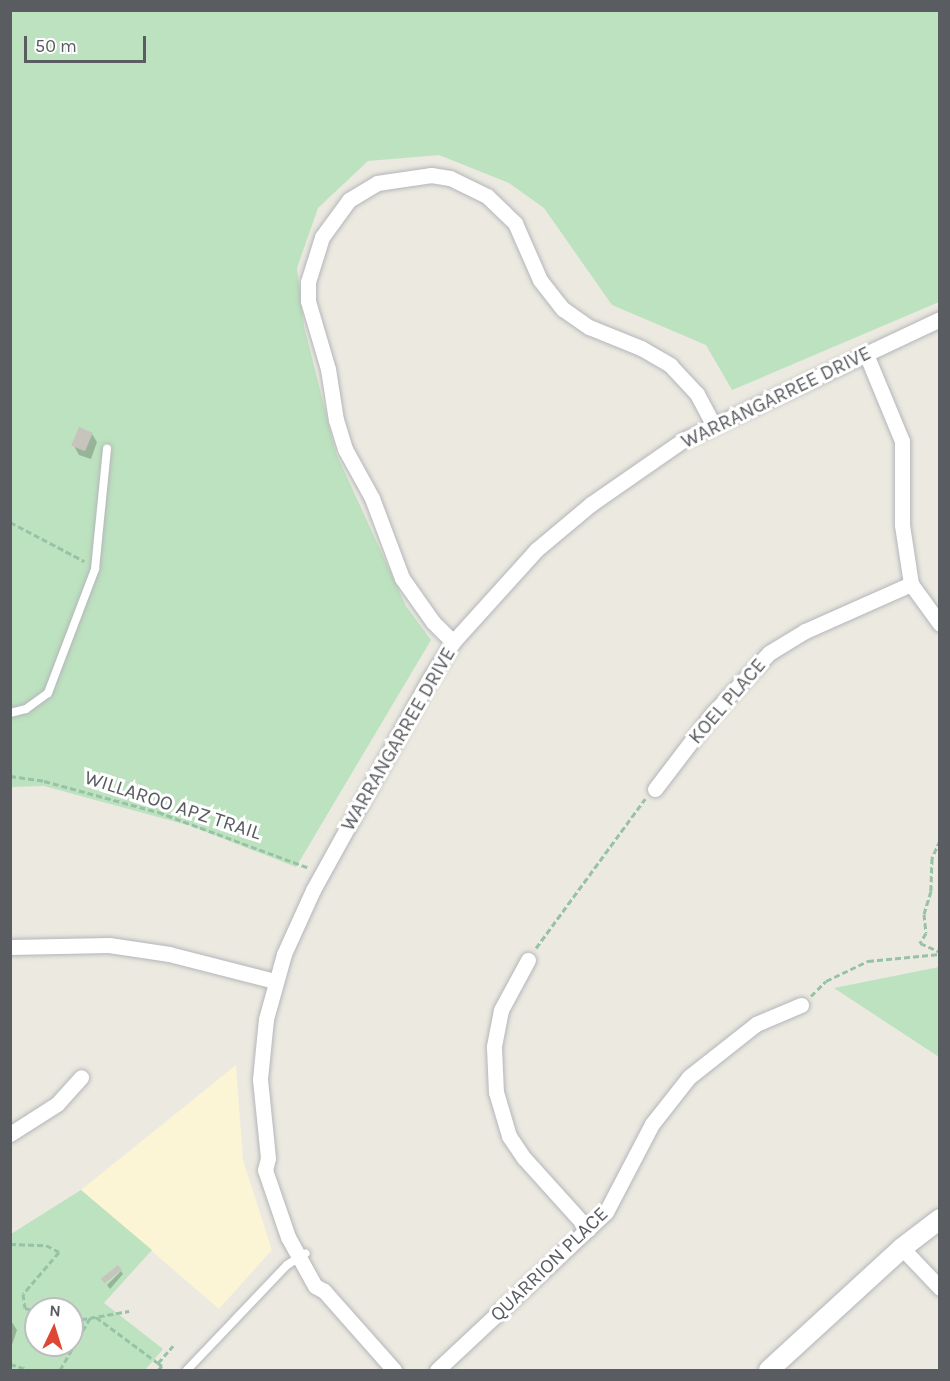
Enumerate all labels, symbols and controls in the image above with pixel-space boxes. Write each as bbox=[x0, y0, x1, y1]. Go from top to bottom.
scale bar bbox=[27, 24, 148, 62]
text: 50 m bbox=[35, 35, 77, 57]
street label: WARRANGARREE DRIVE bbox=[677, 341, 875, 453]
street label: WARRANGARREE DRIVE bbox=[336, 643, 460, 835]
street label: KOEL PLACE bbox=[683, 653, 771, 749]
street label: WILLAROO APZ TRAIL bbox=[82, 765, 264, 845]
street label: QUARRION PLACE bbox=[485, 1202, 613, 1326]
north arrow bbox=[24, 1297, 84, 1357]
text: N bbox=[49, 1301, 62, 1320]

